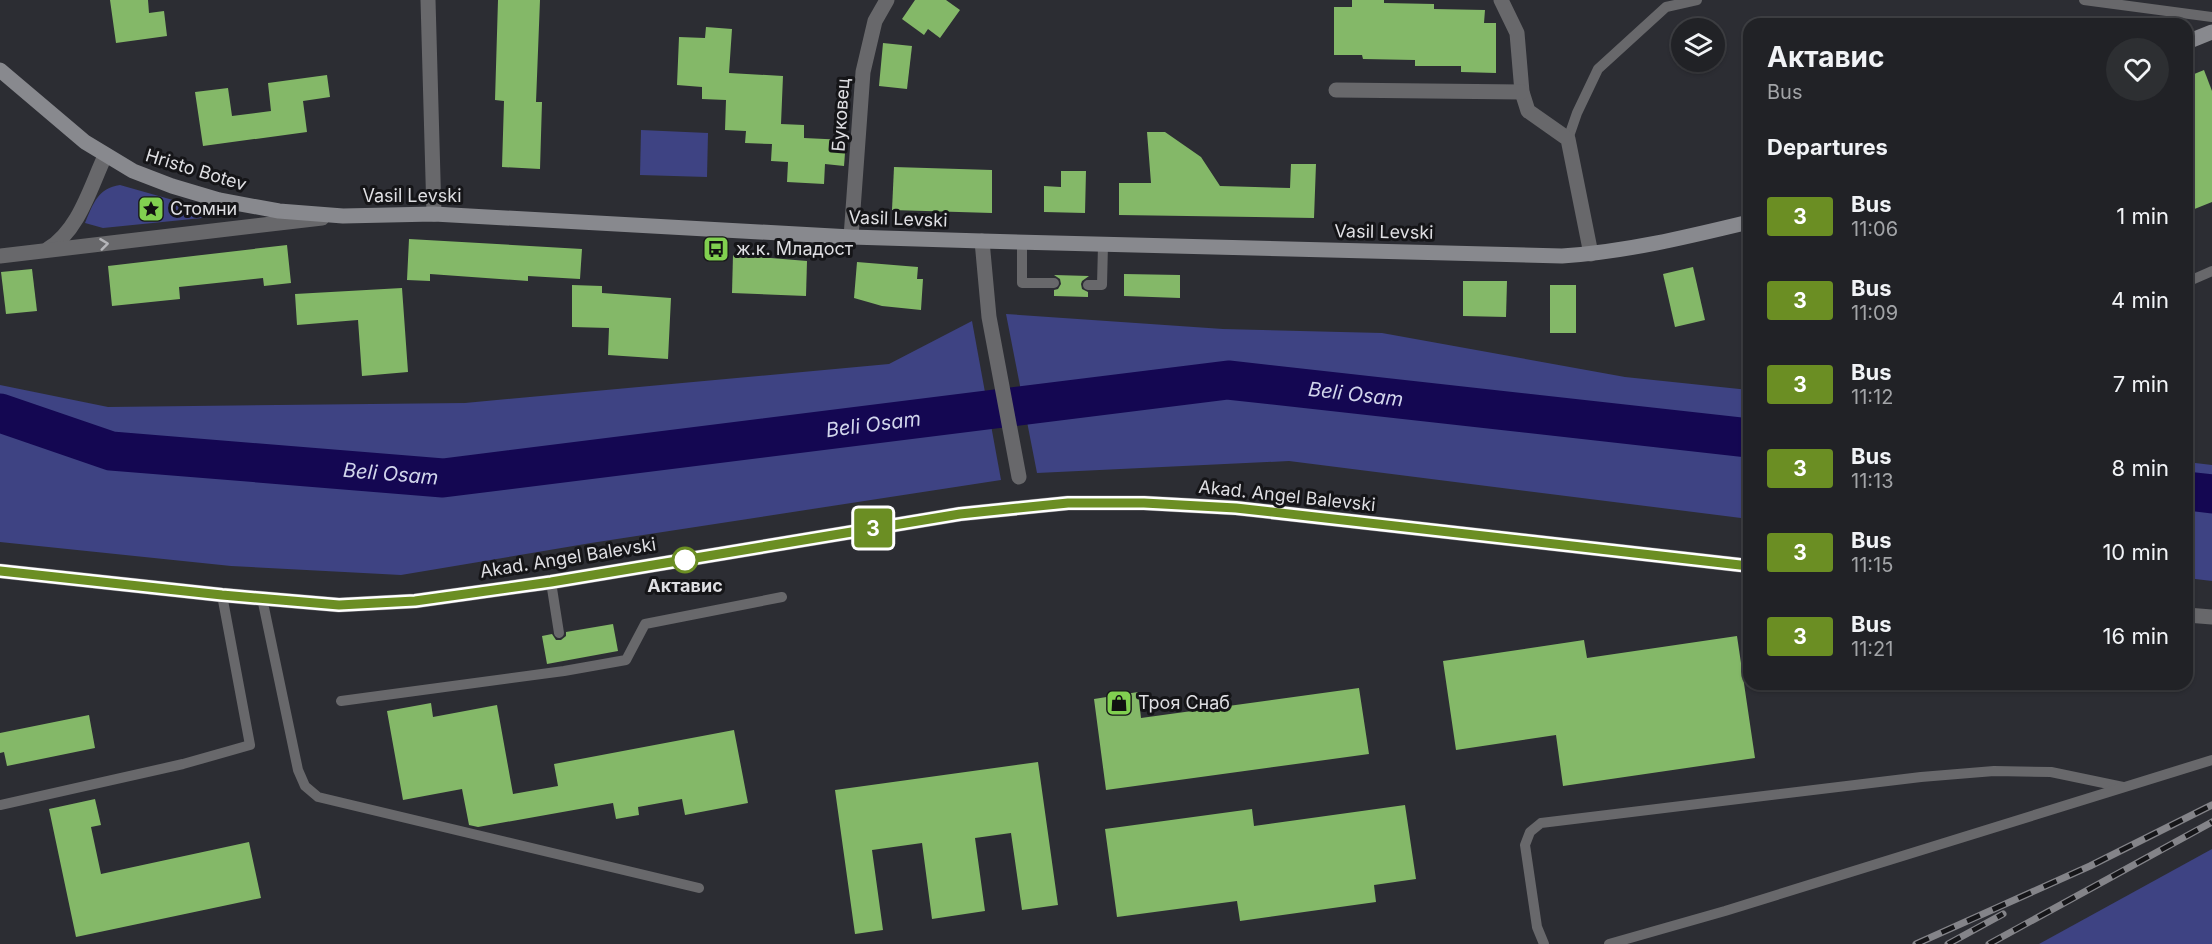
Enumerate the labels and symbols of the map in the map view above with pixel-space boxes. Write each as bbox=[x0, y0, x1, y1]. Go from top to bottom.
street label: Буковец bbox=[827, 77, 854, 152]
street label: Hristo Botev bbox=[143, 144, 249, 195]
street label: Vasil Levski bbox=[362, 185, 462, 206]
place icon: Стомни bbox=[136, 194, 166, 224]
place label: Стомни bbox=[170, 198, 237, 219]
street label: Vasil Levski bbox=[848, 206, 948, 231]
street label: Vasil Levski bbox=[1334, 220, 1434, 243]
bus stop icon: ж.к. Младост bbox=[701, 234, 731, 264]
one-way arrow bbox=[99, 238, 108, 250]
place label: ж.к. Младост bbox=[736, 238, 854, 259]
water label: Beli Osam bbox=[1307, 377, 1405, 411]
water label: Beli Osam bbox=[824, 406, 922, 442]
water label: Beli Osam bbox=[342, 458, 439, 490]
street label: Akad. Angel Balevski bbox=[1197, 476, 1377, 515]
line badge: 3 bbox=[854, 508, 892, 548]
street label: Akad. Angel Balevski bbox=[478, 533, 657, 582]
marker: Актавис bbox=[672, 547, 698, 573]
place label: Актавис bbox=[647, 575, 723, 596]
shop icon: Троя Снаб bbox=[1104, 688, 1134, 718]
place label: Троя Снаб bbox=[1138, 692, 1230, 713]

